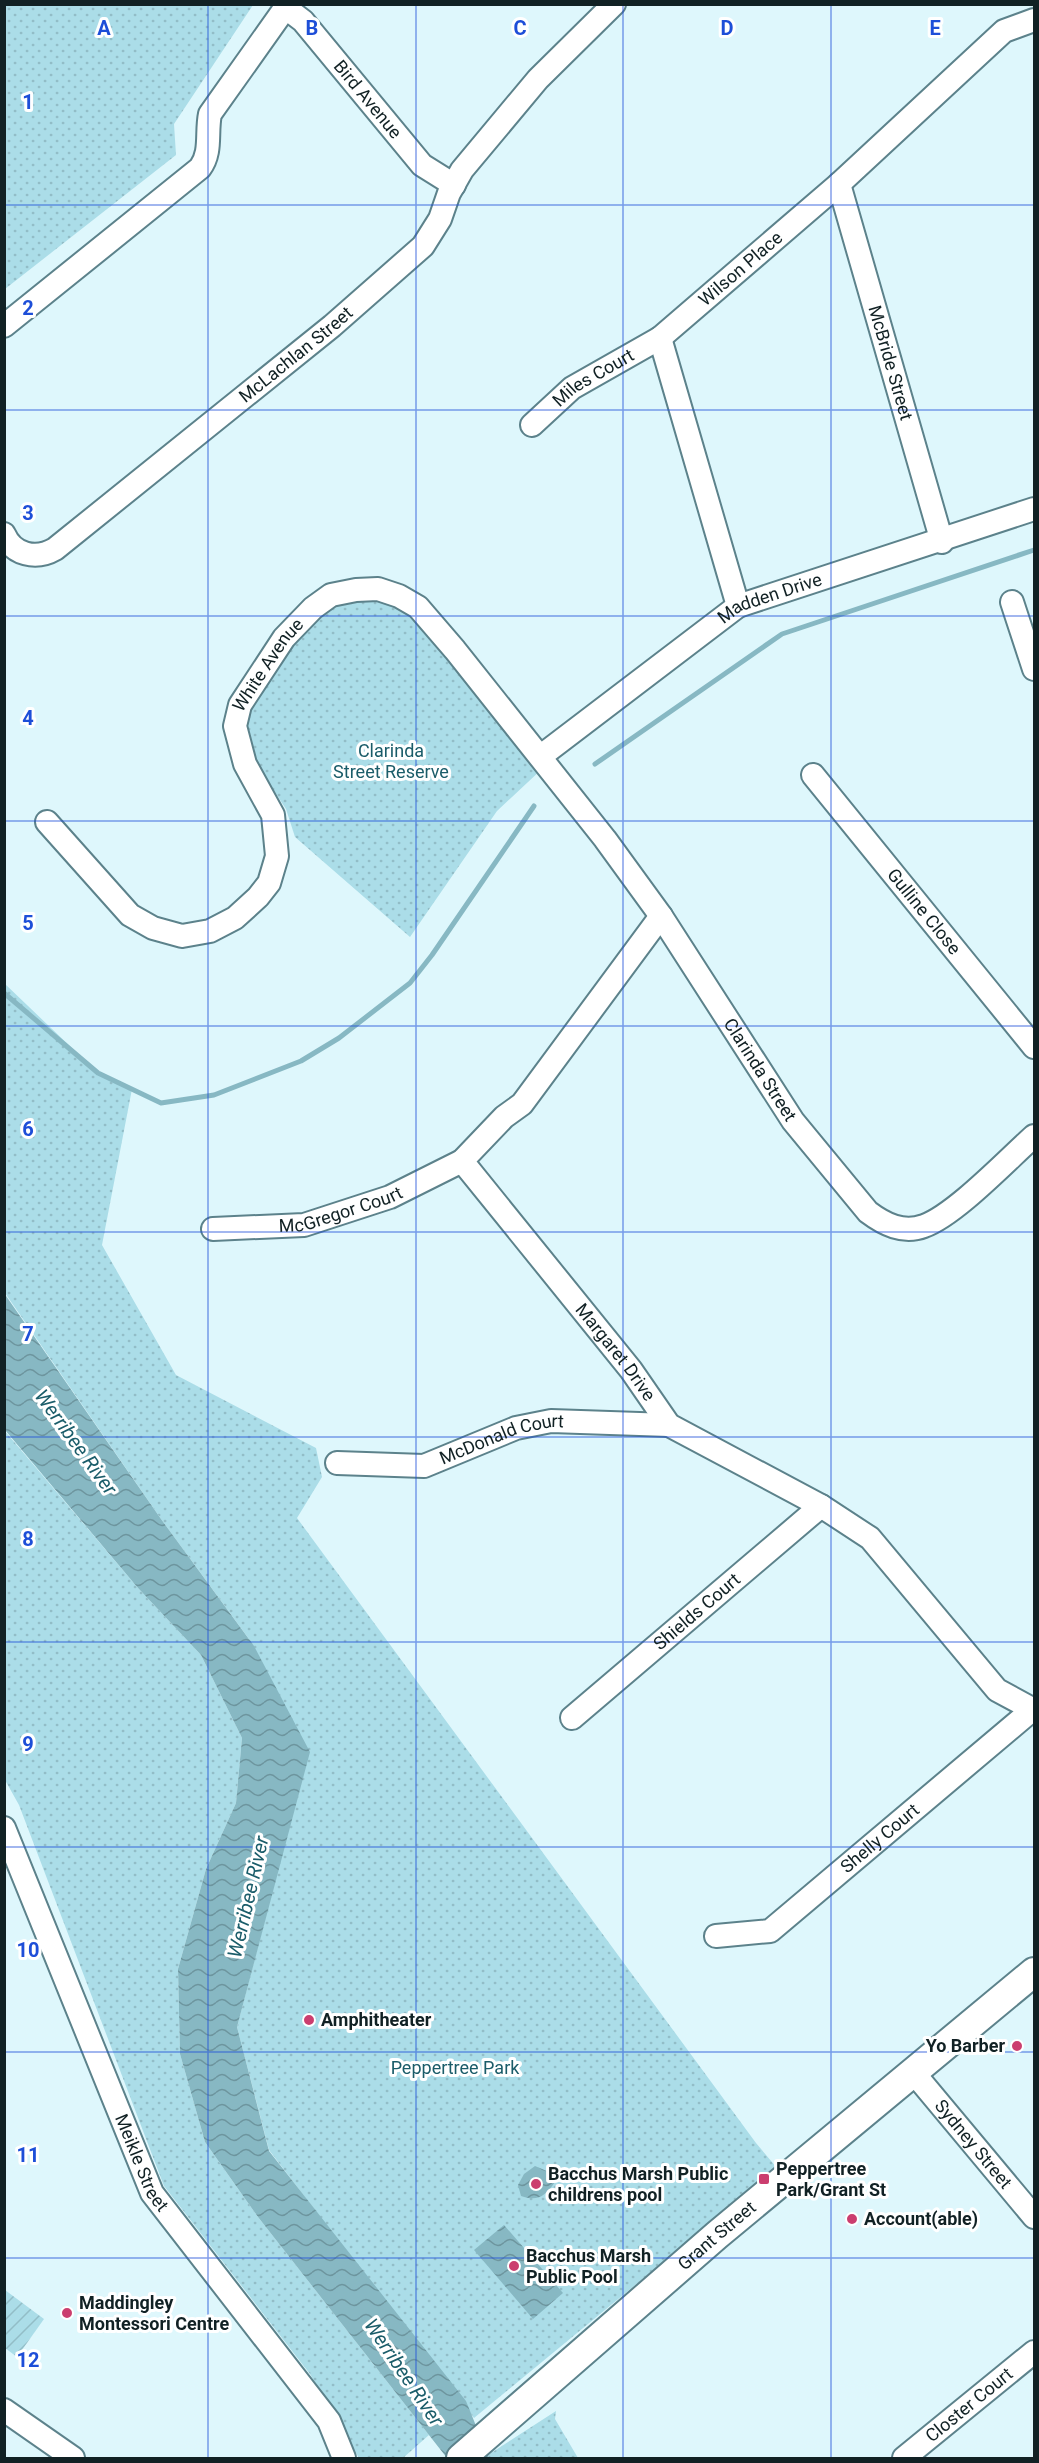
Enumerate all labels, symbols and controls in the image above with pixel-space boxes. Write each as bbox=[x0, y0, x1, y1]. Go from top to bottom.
text: A bbox=[97, 16, 111, 40]
text: B bbox=[306, 16, 318, 40]
text: C bbox=[513, 16, 527, 40]
text: D bbox=[721, 16, 734, 40]
text: E bbox=[929, 16, 941, 40]
street label: Bird Avenue bbox=[330, 56, 406, 142]
text: 1 bbox=[22, 90, 34, 114]
street label: Wilson Place bbox=[694, 227, 786, 310]
text: 2 bbox=[22, 296, 34, 320]
street label: McLachlan Street bbox=[235, 302, 357, 407]
street label: McBride Street bbox=[864, 303, 917, 423]
street label: Miles Court bbox=[548, 344, 638, 411]
text: 3 bbox=[22, 501, 34, 525]
street label: Madden Drive bbox=[713, 568, 824, 628]
street label: White Avenue bbox=[228, 614, 307, 715]
text: 4 bbox=[22, 706, 34, 730]
park label: Clarinda Street Reserve bbox=[333, 740, 449, 782]
street label: Gulline Close bbox=[883, 864, 965, 958]
text: 5 bbox=[22, 911, 34, 935]
street label: Clarinda Street bbox=[720, 1014, 801, 1125]
text: 6 bbox=[22, 1117, 34, 1141]
street label: McGregor Court bbox=[278, 1181, 406, 1236]
street label: Margaret Drive bbox=[571, 1299, 660, 1405]
text: 7 bbox=[22, 1322, 34, 1346]
water label: Werribee River bbox=[30, 1385, 123, 1500]
street label: McDonald Court bbox=[436, 1410, 564, 1468]
text: 8 bbox=[22, 1527, 34, 1551]
street label: Shields Court bbox=[649, 1568, 744, 1654]
text: 9 bbox=[22, 1732, 34, 1756]
street label: Shelly Court bbox=[836, 1799, 923, 1877]
water label: Werribee River bbox=[222, 1832, 274, 1960]
text: 10 bbox=[17, 1938, 39, 1962]
place label: Amphitheater bbox=[321, 2009, 432, 2030]
marker: Amphitheater bbox=[302, 2013, 316, 2027]
place label: Yo Barber bbox=[926, 2035, 1005, 2056]
marker: Yo Barber bbox=[1010, 2039, 1024, 2053]
park label: Peppertree Park bbox=[391, 2057, 520, 2078]
street label: Sydney Street bbox=[931, 2095, 1017, 2193]
street label: Meikle Street bbox=[111, 2111, 173, 2215]
text: 11 bbox=[17, 2143, 39, 2167]
place label: Peppertree Park/Grant St bbox=[776, 2158, 886, 2200]
place label: Bacchus Marsh Public childrens pool bbox=[548, 2163, 728, 2205]
marker: Peppertree Park/Grant St bbox=[757, 2172, 771, 2186]
marker: Bacchus Marsh Public childrens pool bbox=[529, 2177, 543, 2191]
street label: Grant Street bbox=[673, 2196, 760, 2274]
place label: Account(able) bbox=[864, 2208, 978, 2230]
marker: Account(able) bbox=[845, 2212, 859, 2226]
place label: Bacchus Marsh Public Pool bbox=[526, 2245, 651, 2287]
marker: Bacchus Marsh Public Pool bbox=[507, 2259, 521, 2273]
place label: Maddingley Montessori Centre bbox=[79, 2292, 229, 2334]
marker: Maddingley Montessori Centre bbox=[60, 2306, 74, 2320]
water label: Werribee River bbox=[359, 2314, 449, 2431]
text: 12 bbox=[17, 2348, 39, 2372]
street label: Closter Court bbox=[921, 2363, 1017, 2446]

